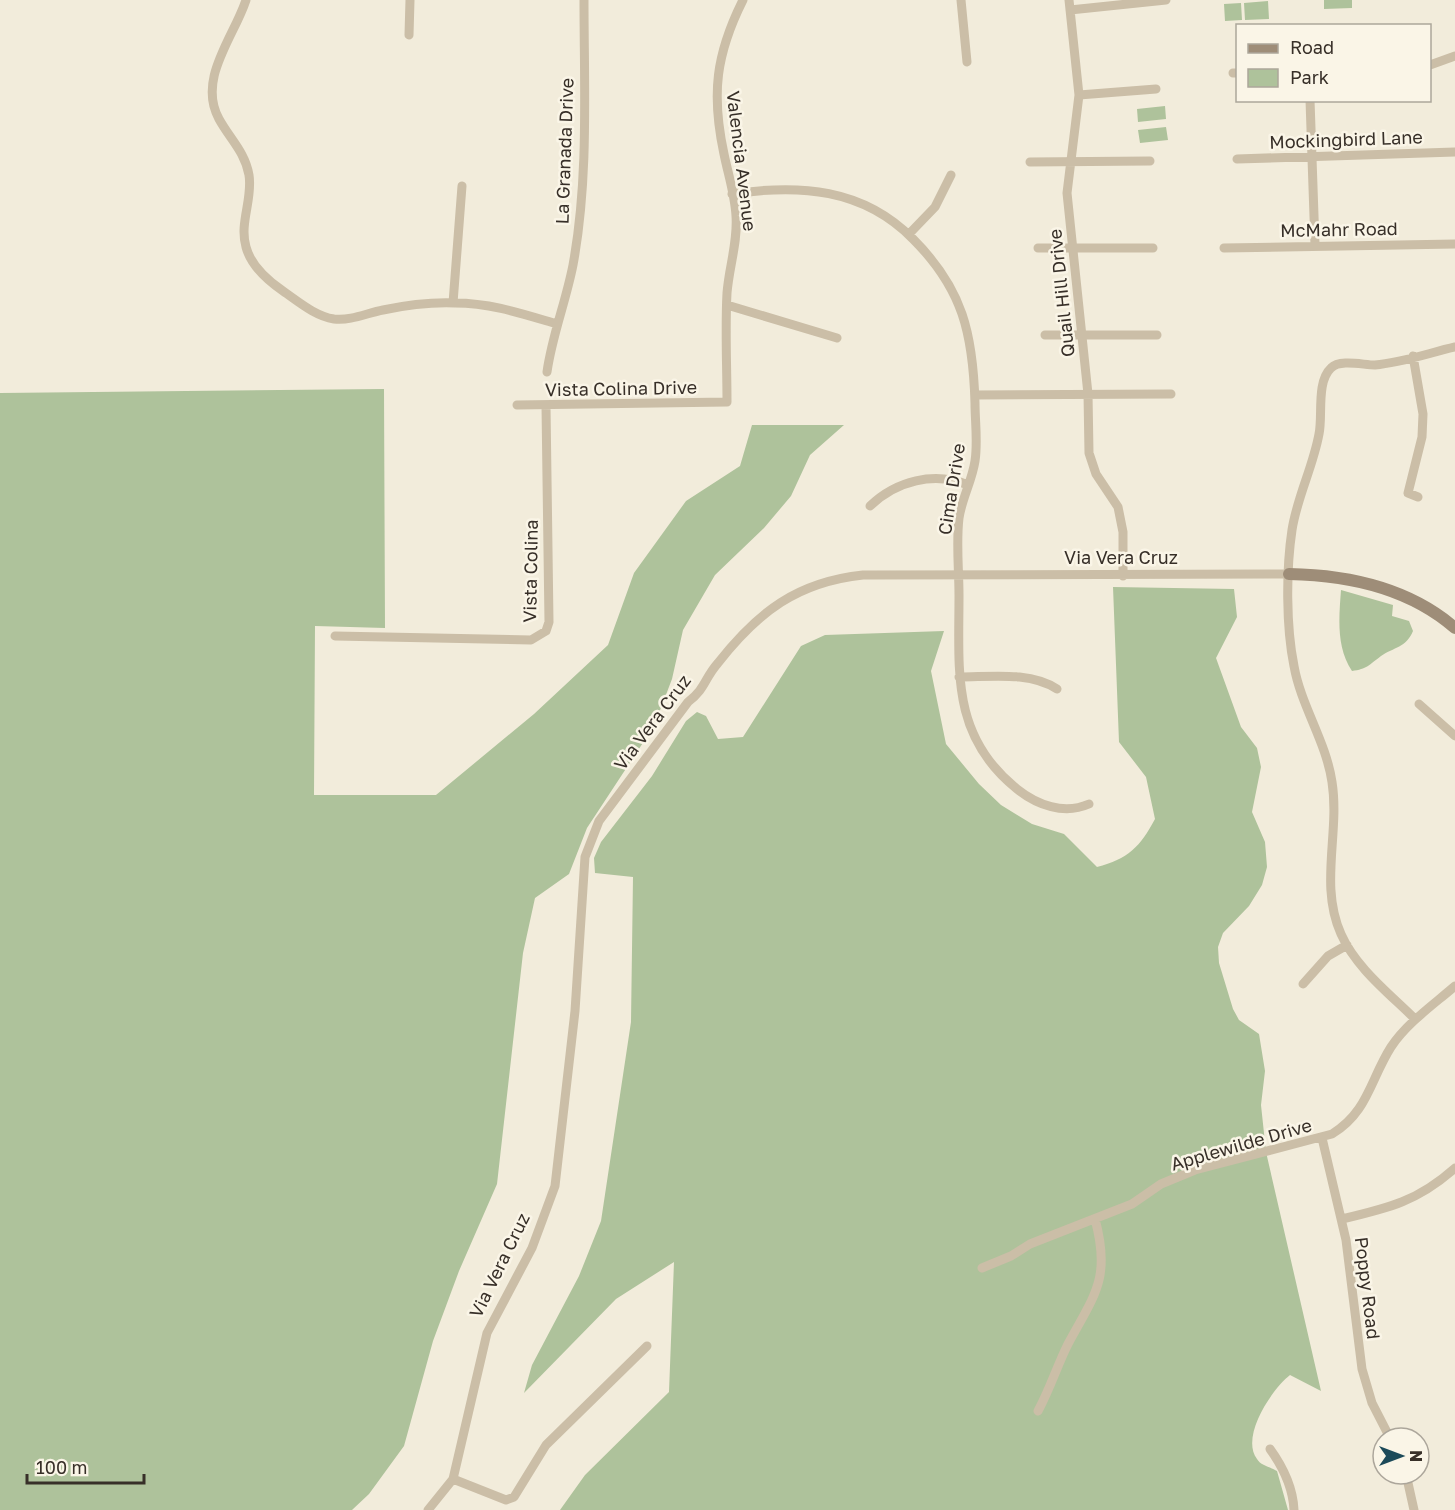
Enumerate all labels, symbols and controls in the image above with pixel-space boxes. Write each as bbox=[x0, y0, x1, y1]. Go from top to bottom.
legend bbox=[1236, 24, 1431, 102]
text: Road bbox=[1290, 36, 1334, 58]
text: Park bbox=[1290, 66, 1329, 88]
street label: La Granada Drive bbox=[550, 77, 578, 225]
street label: Valencia Avenue bbox=[722, 90, 762, 232]
street label: Mockingbird Lane bbox=[1269, 125, 1423, 153]
street label: McMahr Road bbox=[1280, 217, 1398, 241]
street label: Quail Hill Drive bbox=[1043, 228, 1079, 358]
street label: Vista Colina Drive bbox=[545, 376, 697, 400]
street label: Cima Drive bbox=[933, 442, 969, 536]
street label: Vista Colina bbox=[518, 519, 542, 623]
street label: Via Vera Cruz bbox=[1064, 546, 1178, 568]
street label: Via Vera Cruz bbox=[609, 670, 695, 774]
street label: Applewilde Drive bbox=[1168, 1113, 1314, 1175]
street label: Via Vera Cruz bbox=[464, 1209, 534, 1321]
street label: Poppy Road bbox=[1351, 1236, 1385, 1340]
north arrow bbox=[1371, 1426, 1431, 1486]
scale bar bbox=[27, 1447, 144, 1485]
text: N bbox=[1406, 1450, 1426, 1462]
text: 100 m bbox=[36, 1456, 87, 1478]

